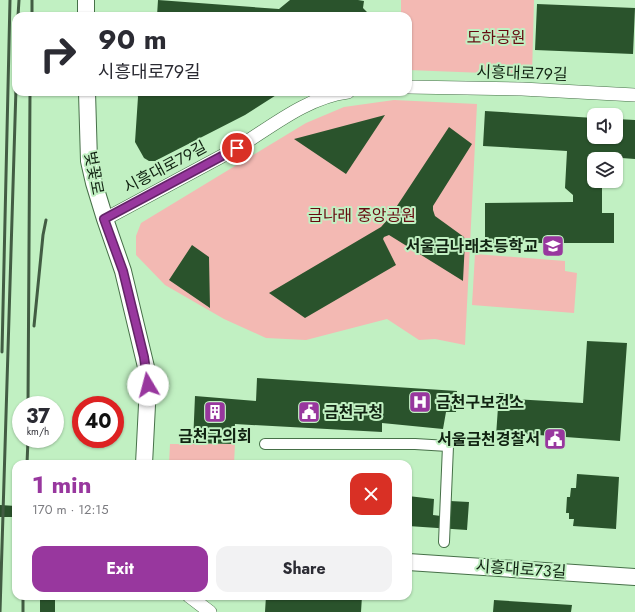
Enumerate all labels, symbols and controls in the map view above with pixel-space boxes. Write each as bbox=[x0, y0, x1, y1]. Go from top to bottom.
text: 90 m bbox=[98, 19, 167, 60]
park label: 도하공원 bbox=[467, 26, 525, 49]
icon: right bbox=[32, 28, 84, 80]
text: 시흥대로79길 bbox=[98, 59, 201, 85]
street label: 시흥대로79길 bbox=[476, 60, 568, 86]
map controls bbox=[587, 108, 623, 188]
button: sound bbox=[587, 108, 623, 144]
pin bbox=[220, 131, 254, 165]
street label: 시흥대로79길 bbox=[119, 135, 211, 199]
icon: arrive bbox=[226, 137, 248, 159]
street label: 벚꽃로 bbox=[78, 149, 110, 197]
button: layers bbox=[587, 152, 623, 188]
park label: 금나래 중앙공원 bbox=[308, 204, 416, 227]
school or university icon: 서울금나래초등학교 bbox=[540, 233, 566, 259]
place label: 서울금나래초등학교 bbox=[406, 235, 538, 258]
position arrow bbox=[127, 364, 169, 406]
hospital icon: 금천구보건소 bbox=[407, 389, 433, 415]
place label: 금천구보건소 bbox=[436, 391, 525, 414]
speed limit sign: 40 bbox=[72, 396, 124, 448]
building icon: 금천구의회 bbox=[202, 399, 228, 425]
public building icon: 금천구청 bbox=[296, 399, 322, 425]
place label: 금천구청 bbox=[324, 401, 383, 424]
text: 37 bbox=[26, 402, 50, 431]
text: km/h bbox=[27, 424, 49, 439]
place label: 금천구의회 bbox=[178, 425, 252, 448]
public building icon: 서울금천경찰서 bbox=[542, 426, 568, 452]
place label: 서울금천경찰서 bbox=[437, 428, 540, 451]
text: 1 min bbox=[32, 467, 92, 502]
button: close bbox=[350, 473, 392, 515]
text: 170 m · 12:15 bbox=[32, 500, 109, 519]
button: Exit bbox=[32, 546, 208, 592]
button: Share bbox=[216, 546, 392, 592]
street label: 시흥대로73길 bbox=[475, 554, 567, 584]

